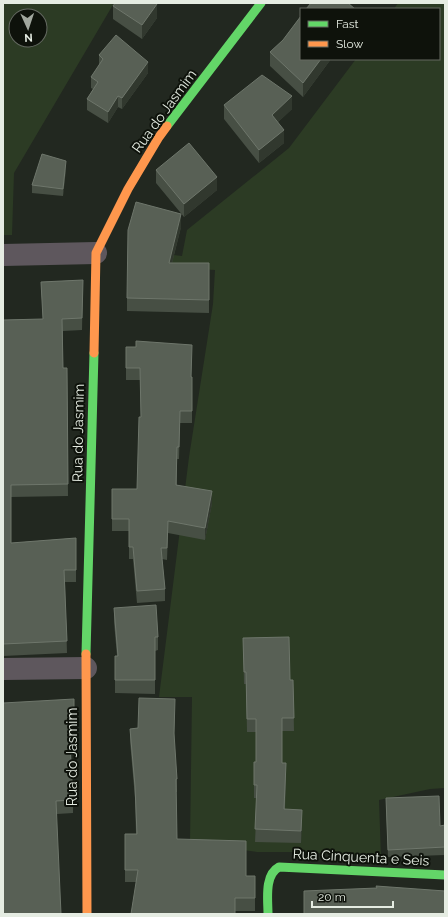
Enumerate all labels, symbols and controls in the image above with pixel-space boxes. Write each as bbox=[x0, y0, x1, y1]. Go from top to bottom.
north arrow bbox=[8, 8, 48, 48]
legend bbox=[300, 8, 440, 60]
text: Fast bbox=[336, 17, 359, 31]
text: N bbox=[24, 31, 33, 44]
text: Slow bbox=[336, 37, 363, 51]
street label: Rua do Jasmim bbox=[129, 66, 199, 156]
street label: Rua do Jasmim bbox=[69, 384, 87, 482]
street label: Rua do Jasmim bbox=[64, 708, 80, 806]
street label: Rua Cinquenta e Seis bbox=[292, 845, 430, 869]
scale bar bbox=[312, 883, 393, 909]
text: 20 m bbox=[318, 890, 346, 904]

